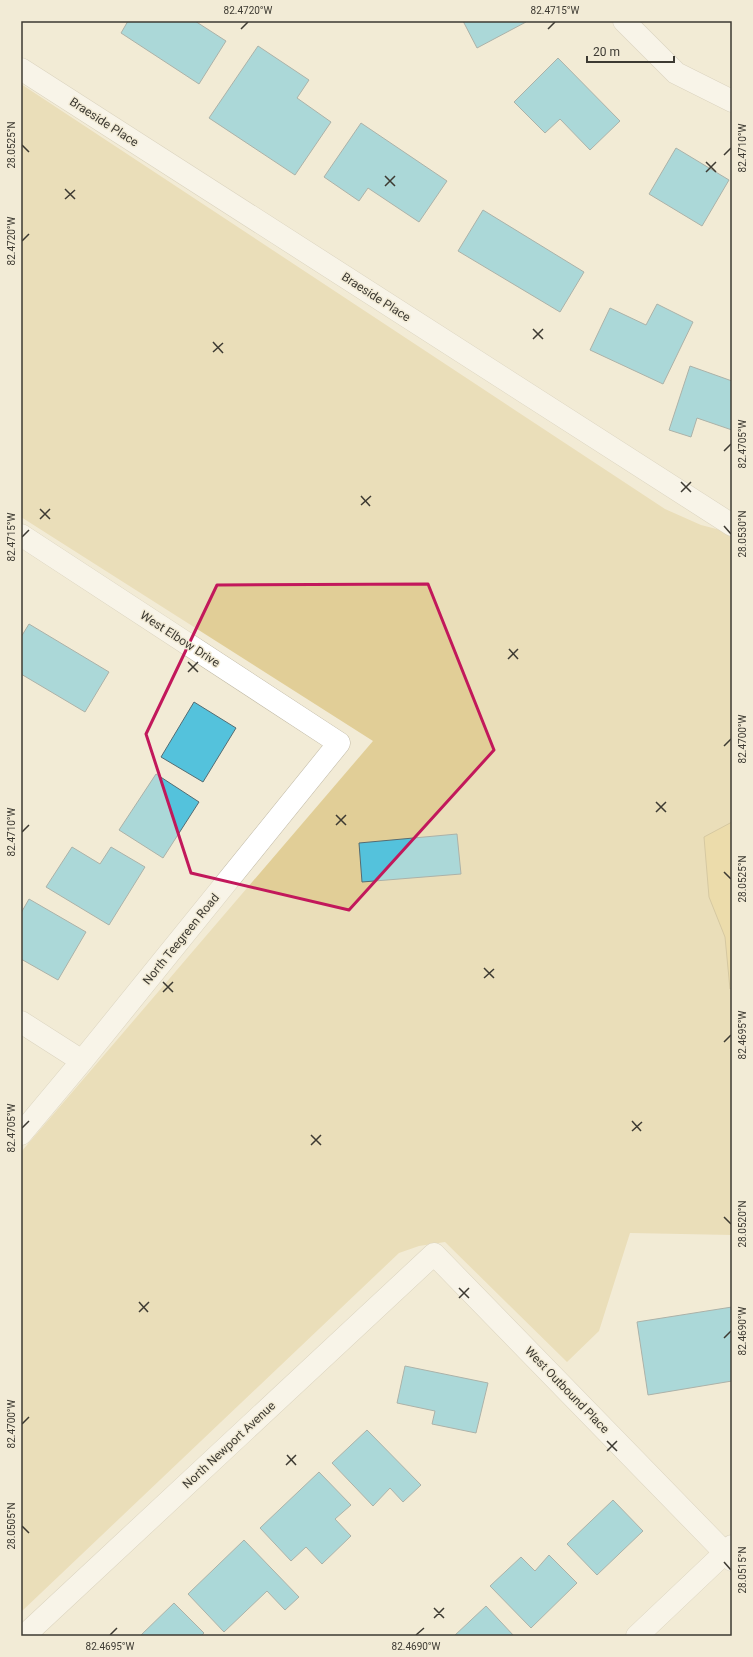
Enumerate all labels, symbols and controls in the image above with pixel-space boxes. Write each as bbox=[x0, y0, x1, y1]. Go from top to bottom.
text: 82.4720°W bbox=[224, 5, 273, 16]
text: 82.4715°W bbox=[531, 5, 580, 16]
scale bar bbox=[587, 38, 674, 64]
text: 20 m bbox=[593, 45, 620, 59]
street label: Braeside Place bbox=[67, 95, 141, 149]
text: 28.0525°N bbox=[6, 121, 17, 169]
text: 82.4710°W bbox=[737, 123, 748, 172]
text: 82.4720°W bbox=[6, 216, 17, 265]
street label: Braeside Place bbox=[339, 270, 413, 324]
text: 82.4705°W bbox=[737, 419, 748, 468]
text: 28.0530°N bbox=[737, 510, 748, 558]
text: 82.4715°W bbox=[6, 512, 17, 561]
street label: West Elbow Drive bbox=[138, 608, 222, 670]
text: 82.4700°W bbox=[737, 714, 748, 763]
text: 82.4710°W bbox=[6, 807, 17, 856]
text: 28.0525°N bbox=[737, 855, 748, 903]
street label: North Teegreen Road bbox=[140, 891, 222, 987]
text: 82.4695°W bbox=[737, 1010, 748, 1059]
text: 82.4705°W bbox=[6, 1103, 17, 1152]
text: 28.0520°N bbox=[737, 1200, 748, 1248]
text: 82.4690°W bbox=[737, 1306, 748, 1355]
street label: West Outbound Place bbox=[522, 1344, 612, 1436]
text: 82.4700°W bbox=[6, 1399, 17, 1448]
street label: North Newport Avenue bbox=[180, 1399, 278, 1491]
text: 28.0505°N bbox=[6, 1502, 17, 1550]
text: 28.0515°N bbox=[737, 1546, 748, 1594]
text: 82.4695°W bbox=[86, 1641, 135, 1652]
text: 82.4690°W bbox=[392, 1641, 441, 1652]

